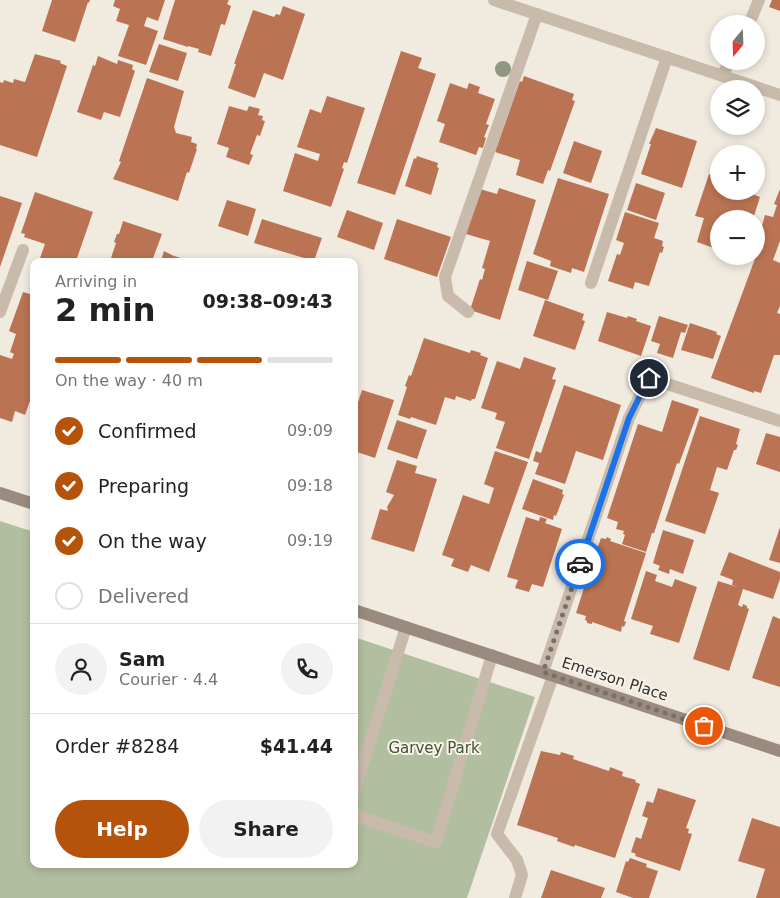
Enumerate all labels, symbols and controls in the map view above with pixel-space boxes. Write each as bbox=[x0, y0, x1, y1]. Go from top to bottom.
north arrow bbox=[710, 15, 765, 70]
map controls bbox=[710, 15, 765, 265]
button: layers bbox=[710, 80, 765, 135]
button: + bbox=[710, 145, 765, 200]
button: − bbox=[710, 210, 765, 265]
text: Arriving in bbox=[55, 272, 137, 291]
text: 09:38–09:43 bbox=[203, 290, 333, 312]
text: 2 min bbox=[55, 291, 156, 329]
pin bbox=[628, 357, 670, 399]
icon: home bbox=[635, 364, 663, 392]
text: On the way · 40 m bbox=[55, 371, 203, 390]
icon: check bbox=[55, 417, 83, 445]
text: Confirmed bbox=[98, 420, 197, 442]
text: 09:09 bbox=[287, 421, 333, 440]
icon: check bbox=[55, 472, 83, 500]
text: Preparing bbox=[98, 475, 189, 497]
text: 09:18 bbox=[287, 476, 333, 495]
icon: check bbox=[55, 527, 83, 555]
text: On the way bbox=[98, 530, 207, 552]
text: 09:19 bbox=[287, 531, 333, 550]
courier bbox=[555, 539, 605, 589]
icon: car bbox=[566, 550, 594, 578]
text: Delivered bbox=[98, 585, 189, 607]
button: person bbox=[55, 643, 107, 695]
button: phone bbox=[281, 643, 333, 695]
text: Sam bbox=[119, 648, 165, 670]
street label: Emerson Place bbox=[560, 653, 670, 705]
text: Courier · 4.4 bbox=[119, 670, 218, 689]
pin bbox=[683, 705, 725, 747]
icon: bag bbox=[690, 712, 718, 740]
text: Order #8284 bbox=[55, 735, 179, 757]
text: $41.44 bbox=[260, 735, 333, 757]
park label: Garvey Park bbox=[388, 739, 480, 757]
button: Help bbox=[55, 800, 189, 858]
button: Share bbox=[199, 800, 333, 858]

